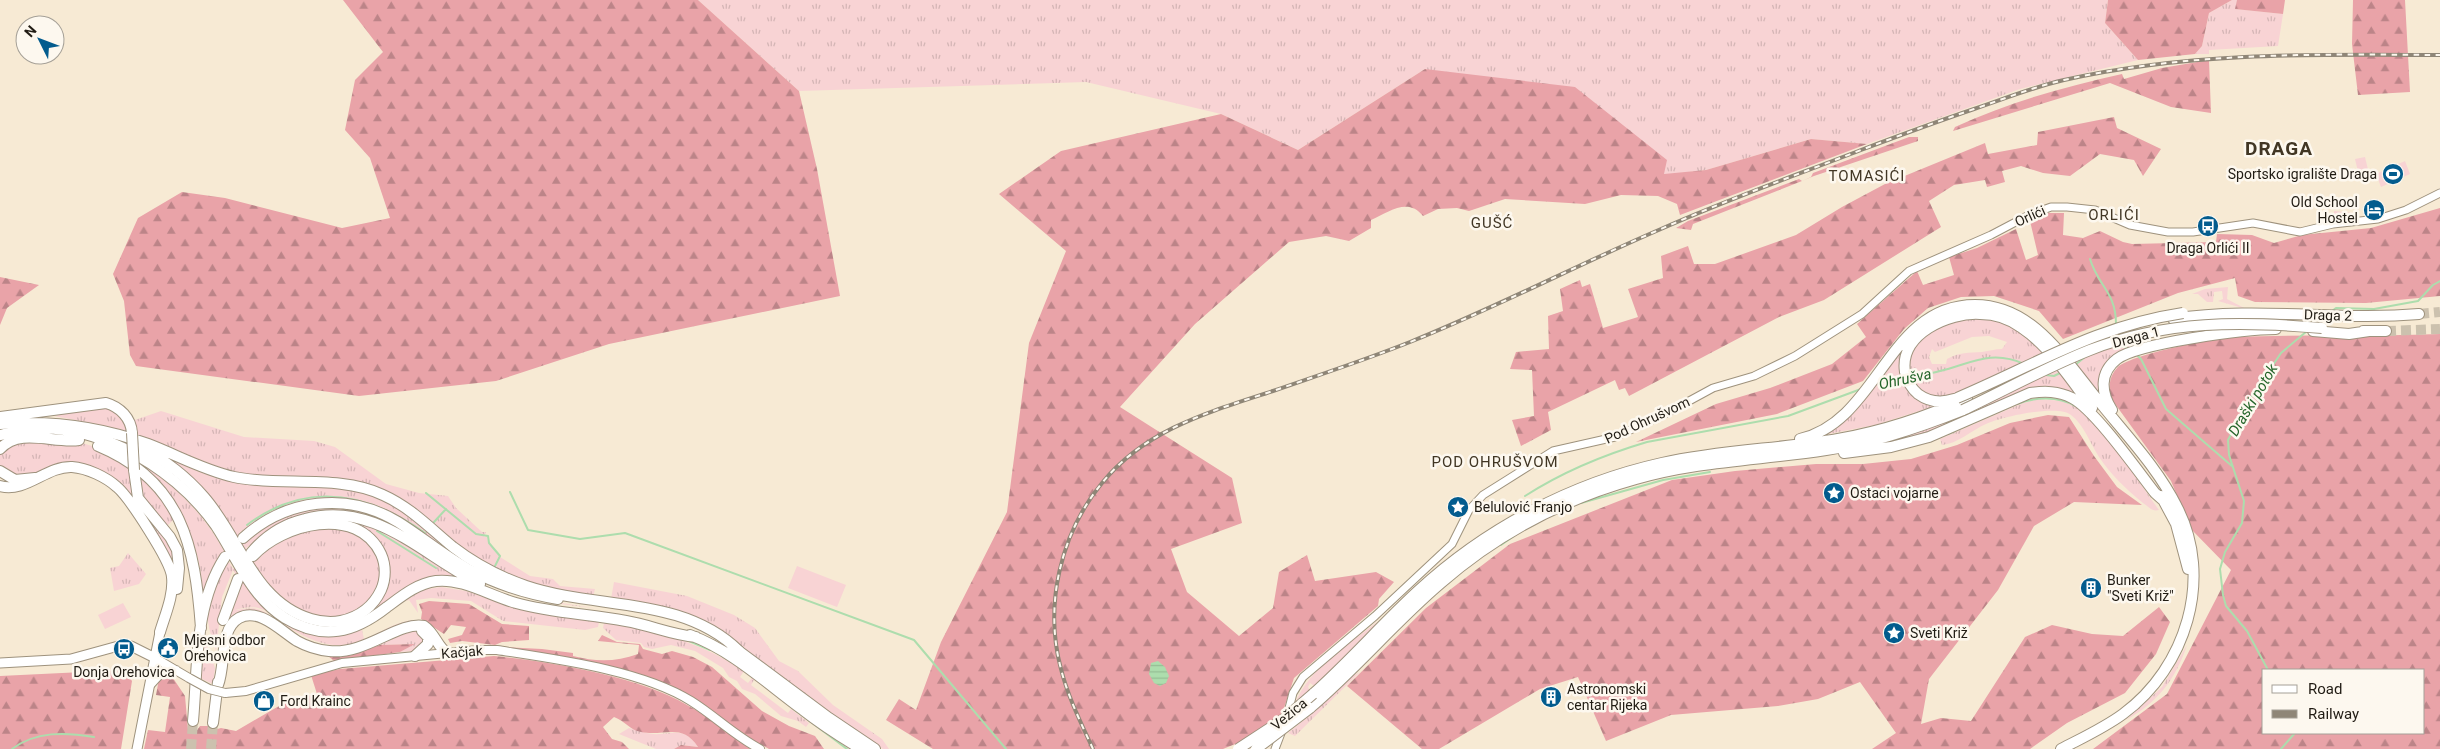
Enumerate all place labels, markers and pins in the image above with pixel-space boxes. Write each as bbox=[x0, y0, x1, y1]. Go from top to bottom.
sports icon: Sportsko igralište Draga bbox=[2381, 162, 2405, 186]
place label: Sportsko igralište Draga bbox=[2228, 166, 2377, 182]
place label: Old School Hostel bbox=[2291, 194, 2358, 226]
hotel icon: Old School Hostel bbox=[2362, 198, 2386, 222]
bus stop icon: Draga Orlići II bbox=[2196, 214, 2220, 238]
place label: Draga Orlići II bbox=[2166, 240, 2250, 256]
place icon: Ostaci vojarne bbox=[1822, 481, 1846, 505]
place label: Ostaci vojarne bbox=[1850, 485, 1939, 501]
place icon: Belulović Franjo bbox=[1446, 495, 1470, 519]
place label: Belulović Franjo bbox=[1474, 499, 1572, 515]
place label: Bunker "Sveti Križ" bbox=[2107, 572, 2174, 604]
building icon: Bunker "Sveti Križ" bbox=[2079, 576, 2103, 600]
place icon: Sveti Križ bbox=[1882, 621, 1906, 645]
place label: Sveti Križ bbox=[1910, 625, 1968, 641]
place label: Mjesni odbor Orehovica bbox=[184, 632, 266, 664]
public building icon: Mjesni odbor Orehovica bbox=[156, 636, 180, 660]
bus stop icon: Donja Orehovica bbox=[112, 637, 136, 661]
place label: Donja Orehovica bbox=[73, 664, 175, 680]
place label: Astronomski centar Rijeka bbox=[1567, 681, 1647, 713]
building icon: Astronomski centar Rijeka bbox=[1539, 685, 1563, 709]
shop icon: Ford Krainc bbox=[252, 689, 276, 713]
place label: Ford Krainc bbox=[280, 693, 351, 709]

